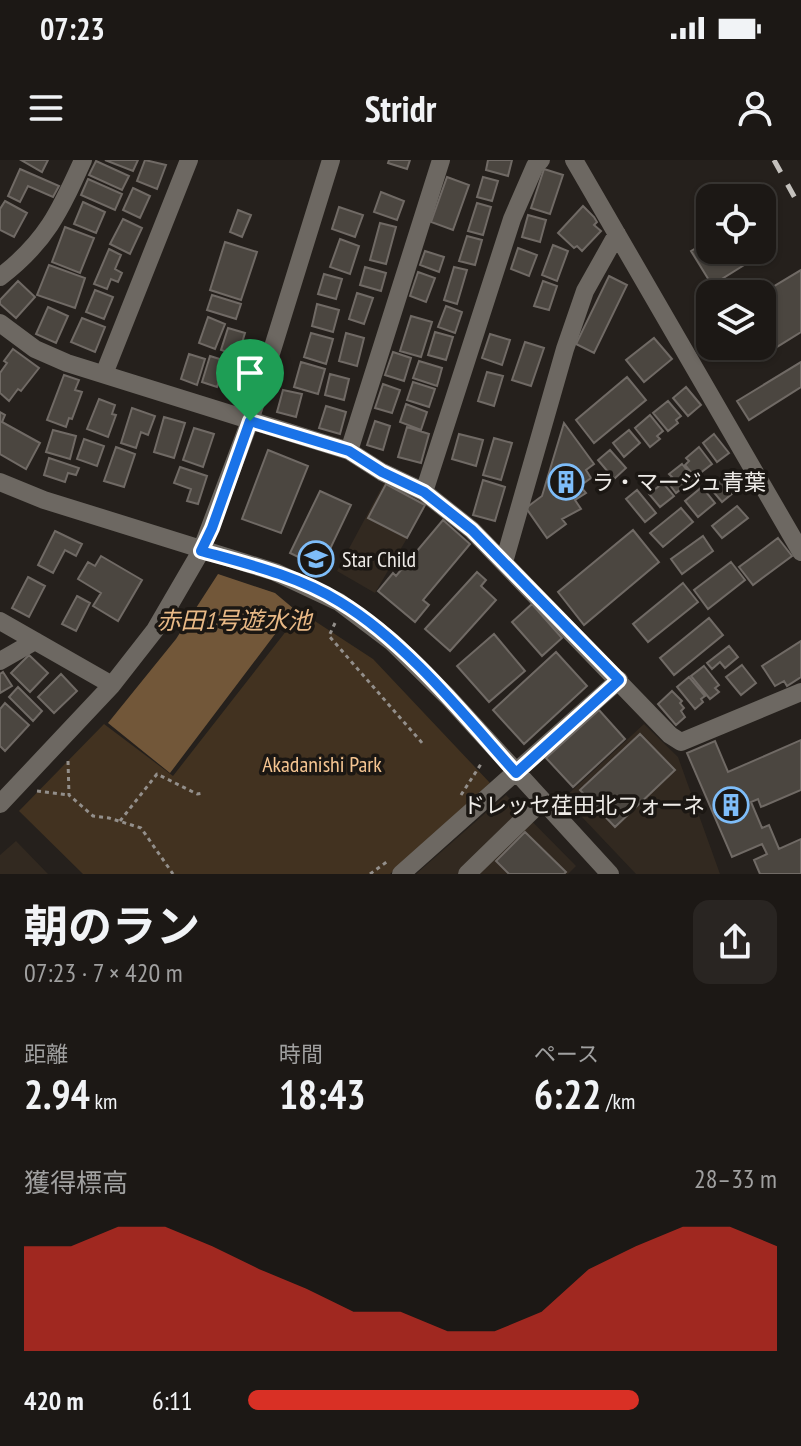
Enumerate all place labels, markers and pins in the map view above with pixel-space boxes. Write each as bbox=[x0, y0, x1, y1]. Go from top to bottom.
pin bbox=[216, 339, 284, 421]
building icon: ラ・マージュ青葉 bbox=[547, 463, 585, 501]
place label: ラ・マージュ青葉 bbox=[592, 468, 766, 496]
school or university icon: Star Child bbox=[297, 540, 335, 578]
place label: Star Child bbox=[342, 545, 416, 573]
building icon: ドレッセ荏田北フォーネ bbox=[712, 786, 750, 824]
place label: ドレッセ荏田北フォーネ bbox=[463, 791, 705, 819]

